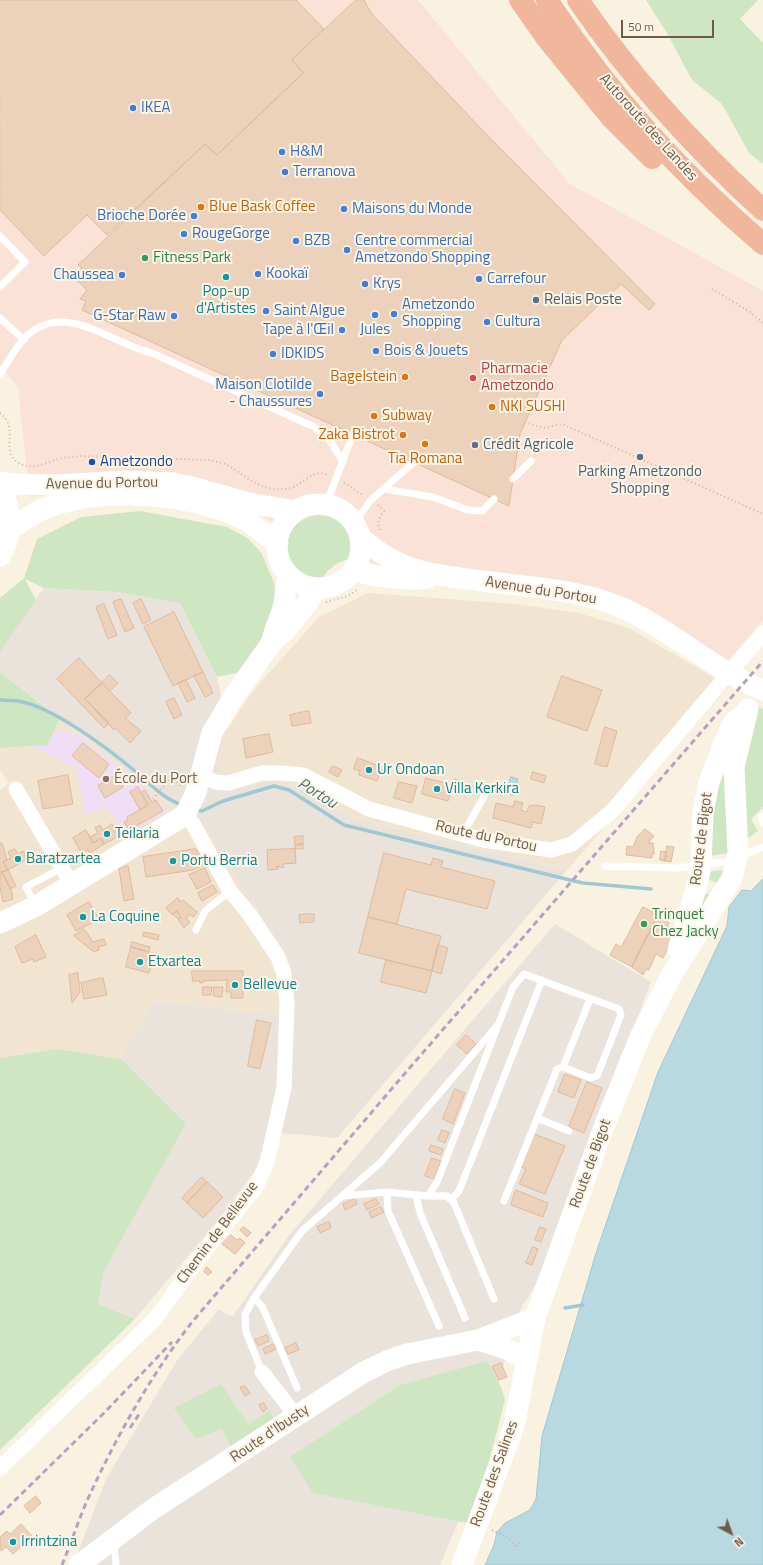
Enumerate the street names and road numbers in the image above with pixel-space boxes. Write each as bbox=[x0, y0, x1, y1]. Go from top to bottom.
street label: Autoroute des Landes bbox=[595, 71, 701, 185]
street label: Avenue du Portou bbox=[46, 474, 158, 494]
street label: Avenue du Portou bbox=[484, 573, 598, 609]
street label: Route de Bigot bbox=[687, 792, 717, 886]
street label: Route du Portou bbox=[434, 817, 538, 857]
street label: Route de Bigot bbox=[567, 1117, 615, 1211]
street label: Chemin de Bellevue bbox=[174, 1178, 262, 1288]
street label: Route d'Ibusty bbox=[227, 1401, 313, 1467]
street label: Route des Salines bbox=[467, 1418, 523, 1530]

